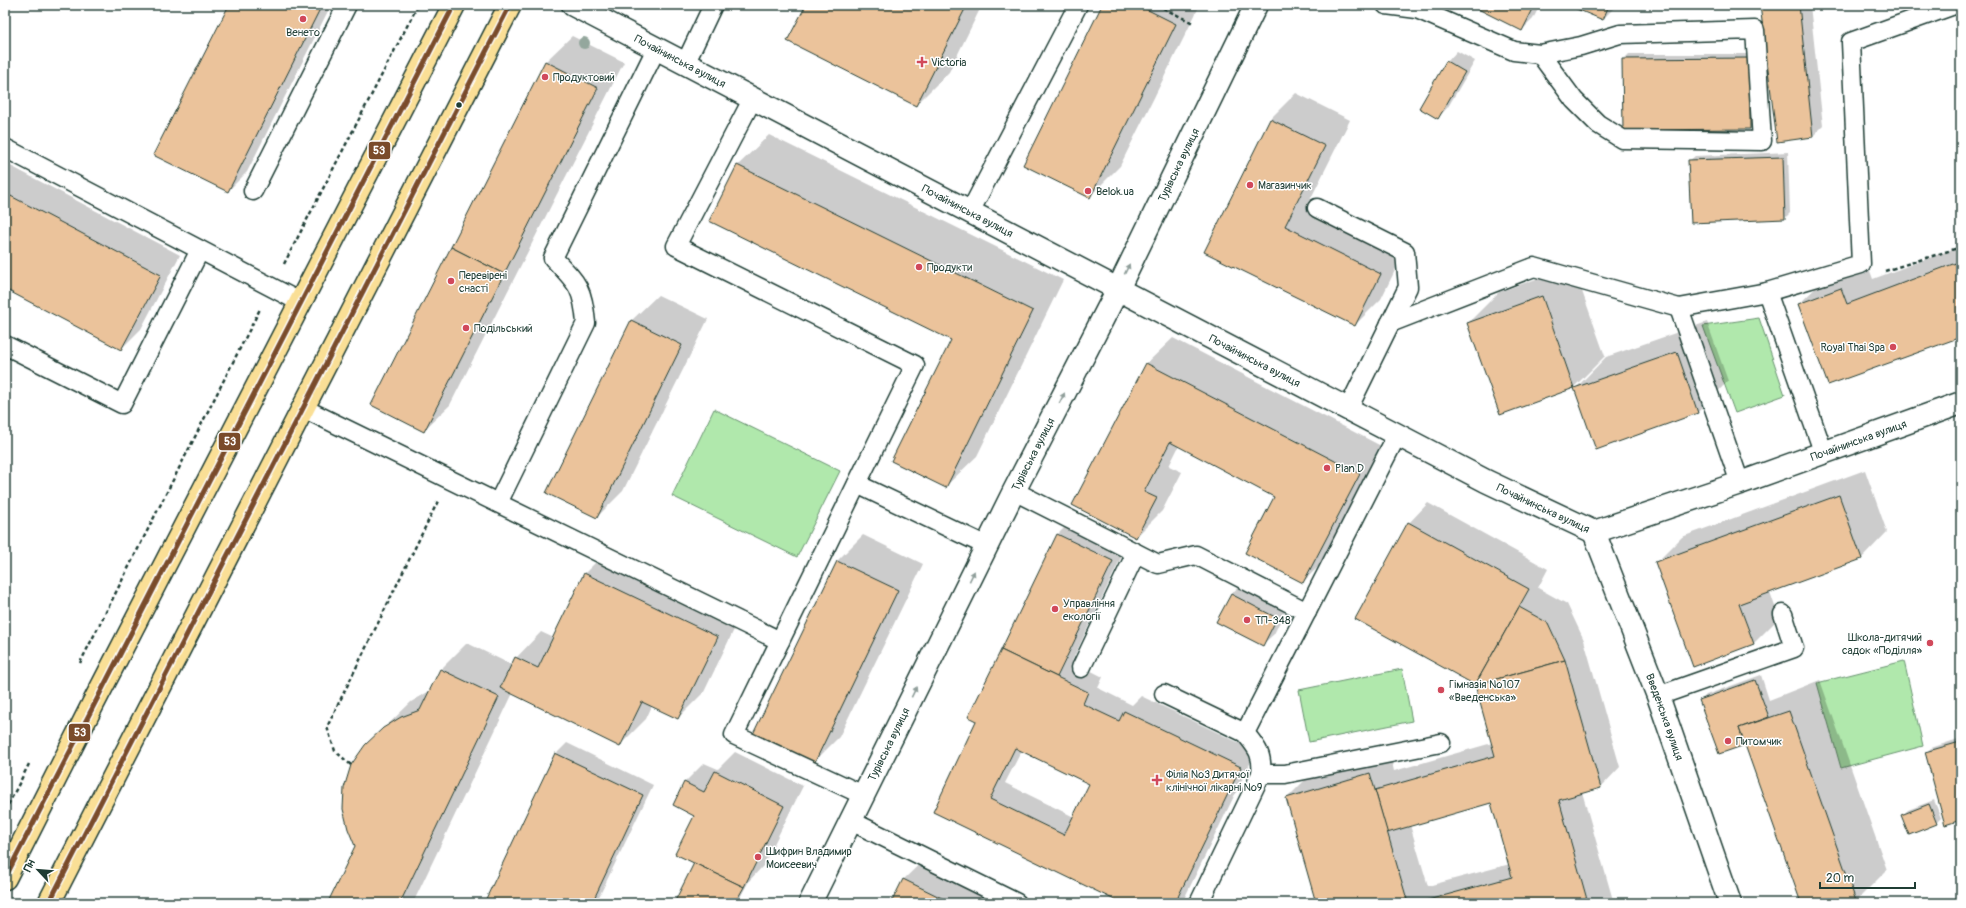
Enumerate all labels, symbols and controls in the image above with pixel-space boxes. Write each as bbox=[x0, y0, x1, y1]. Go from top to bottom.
marker: Венето bbox=[298, 14, 308, 24]
place label: Венето bbox=[286, 26, 320, 39]
street label: Почайнинська вулиця bbox=[632, 32, 728, 91]
marker: Victoria bbox=[916, 56, 928, 68]
place label: Victoria bbox=[931, 56, 966, 69]
place label: Продуктовий bbox=[553, 71, 615, 84]
marker: Продуктовий bbox=[540, 72, 550, 82]
unlabelled marker bbox=[454, 100, 464, 110]
street label: Турівська вулиця bbox=[1155, 126, 1202, 204]
line badge: 53 bbox=[368, 141, 391, 160]
text: 53 bbox=[373, 144, 385, 157]
place label: Магазинчик bbox=[1258, 179, 1312, 192]
marker: Магазинчик bbox=[1245, 180, 1255, 190]
street label: Почайнинська вулиця bbox=[920, 182, 1015, 240]
place label: Belok.ua bbox=[1096, 185, 1134, 198]
marker: Belok.ua bbox=[1083, 186, 1093, 196]
place label: Продукти bbox=[927, 261, 972, 274]
marker: Продукти bbox=[914, 262, 924, 272]
one-way arrow bbox=[1124, 263, 1130, 275]
place label: Перевірені снасті bbox=[459, 269, 507, 295]
marker: Перевірені снасті bbox=[446, 276, 456, 286]
place label: Подільський bbox=[474, 322, 532, 335]
marker: Подільський bbox=[461, 323, 471, 333]
street label: Почайнинська вулиця bbox=[1207, 332, 1303, 390]
place label: Royal Thai Spa bbox=[1820, 341, 1885, 354]
marker: Royal Thai Spa bbox=[1888, 342, 1898, 352]
one-way arrow bbox=[1059, 392, 1065, 403]
street label: Турівська вулиця bbox=[1009, 416, 1057, 493]
street label: Почайнинська вулиця bbox=[1809, 417, 1908, 464]
line badge: 53 bbox=[218, 432, 241, 451]
text: 53 bbox=[224, 435, 236, 448]
place label: Plan D bbox=[1335, 462, 1364, 475]
marker: Plan D bbox=[1322, 463, 1332, 473]
street label: Почайнинська вулиця bbox=[1495, 481, 1592, 536]
one-way arrow bbox=[969, 570, 975, 582]
place label: Управління екології bbox=[1063, 597, 1115, 623]
marker: Управління екології bbox=[1050, 604, 1060, 614]
place label: ТП-348 bbox=[1255, 614, 1291, 627]
marker: ТП-348 bbox=[1242, 615, 1252, 625]
place label: Школа-дитячий садок «Поділля» bbox=[1842, 631, 1922, 657]
marker: Школа-дитячий садок «Поділля» bbox=[1925, 638, 1935, 648]
street label: Введенська вулиця bbox=[1643, 672, 1686, 762]
place label: Гімназія №107 «Введенська» bbox=[1449, 678, 1520, 704]
marker: Гімназія №107 «Введенська» bbox=[1436, 685, 1446, 695]
one-way arrow bbox=[911, 687, 917, 698]
street label: Турівська вулиця bbox=[865, 706, 913, 783]
line badge: 53 bbox=[68, 723, 91, 742]
text: 53 bbox=[74, 726, 86, 739]
place label: Питомчик bbox=[1736, 735, 1783, 748]
marker: Питомчик bbox=[1723, 736, 1733, 746]
place label: Філія №3 Дитячої клінічної лікарні №9 bbox=[1166, 768, 1263, 794]
marker: Філія №3 Дитячої клінічної лікарні №9 bbox=[1151, 774, 1163, 786]
place label: Шифрин Владимир Моисеевич bbox=[766, 845, 852, 871]
north arrow bbox=[18, 850, 58, 890]
marker: Шифрин Владимир Моисеевич bbox=[753, 852, 763, 862]
text: Пн bbox=[21, 857, 38, 874]
scale bar bbox=[1820, 864, 1915, 890]
text: 20 m bbox=[1826, 871, 1855, 886]

